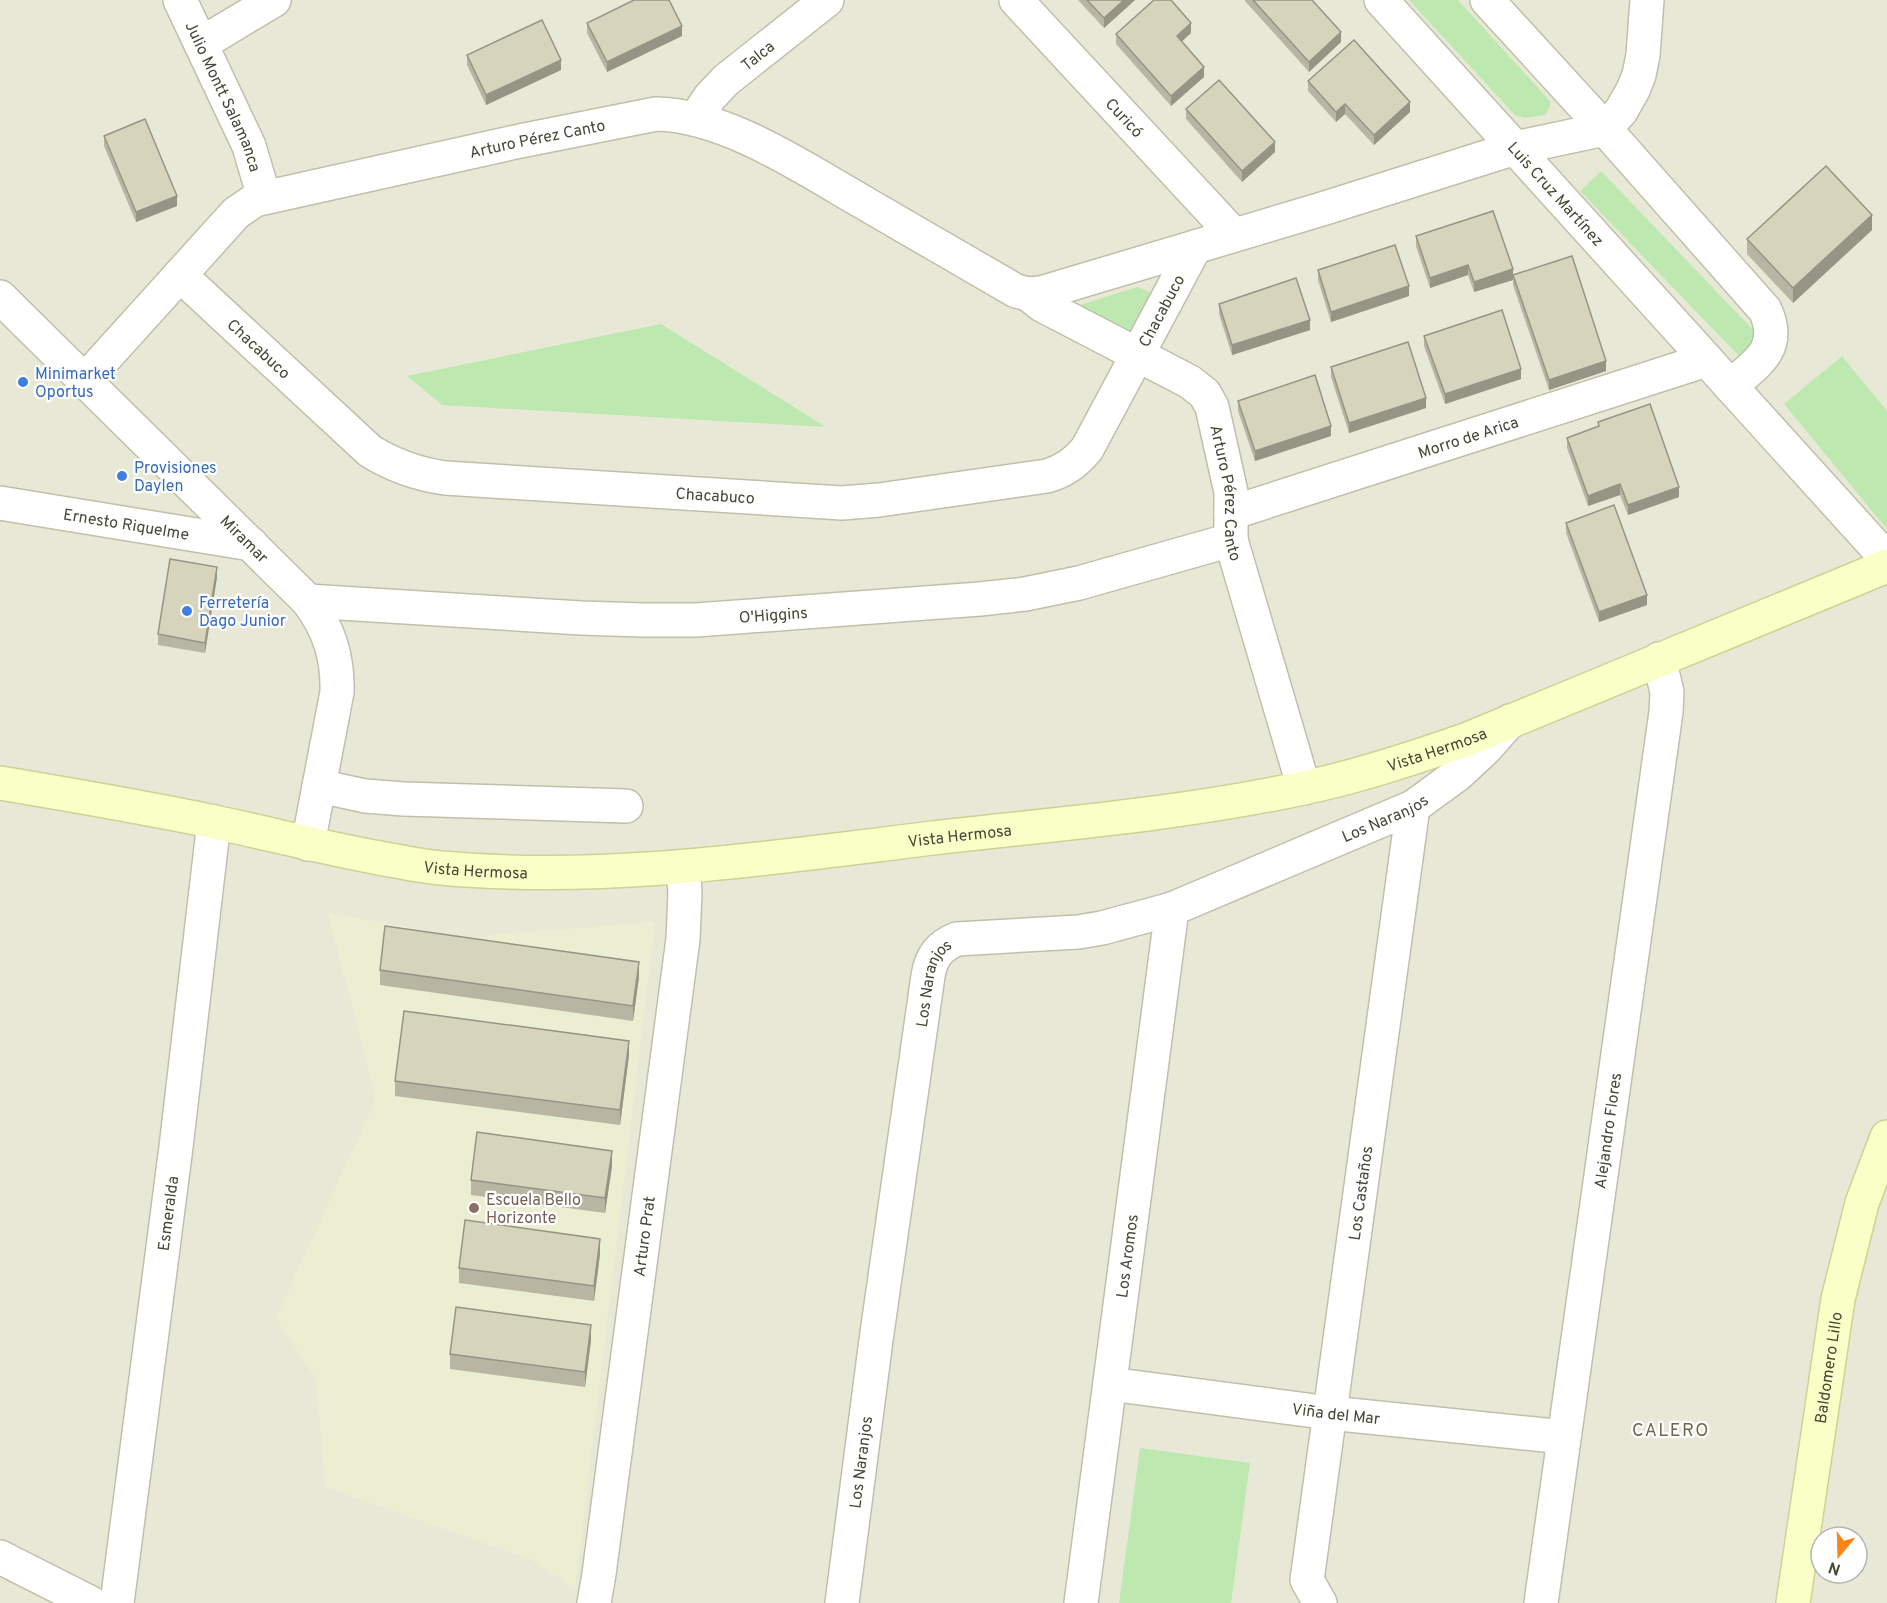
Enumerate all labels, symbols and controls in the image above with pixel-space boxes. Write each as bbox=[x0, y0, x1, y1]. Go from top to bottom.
street label: Julio Montt Salamanca bbox=[179, 18, 264, 175]
street label: Talca bbox=[738, 37, 779, 76]
street label: Curicó bbox=[1100, 95, 1147, 143]
street label: Arturo Pérez Canto bbox=[468, 116, 607, 164]
street label: Luis Cruz Martínez bbox=[1502, 138, 1607, 251]
street label: Chacabuco bbox=[1135, 272, 1190, 351]
street label: Chacabuco bbox=[222, 316, 294, 384]
place label: Minimarket Oportus bbox=[35, 365, 116, 403]
marker: Minimarket Oportus bbox=[16, 375, 30, 389]
street label: Morro de Arica bbox=[1416, 413, 1521, 464]
street label: Arturo Pérez Canto bbox=[1204, 423, 1245, 564]
place label: Provisiones Daylen bbox=[134, 459, 217, 497]
marker: Provisiones Daylen bbox=[115, 469, 129, 483]
street label: Chacabuco bbox=[675, 485, 755, 509]
street label: Ernesto Riquelme bbox=[62, 505, 190, 546]
street label: Miramar bbox=[215, 512, 272, 568]
place label: Ferretería Dago Junior bbox=[199, 594, 286, 632]
marker: Ferretería Dago Junior bbox=[180, 604, 194, 618]
street label: O'Higgins bbox=[738, 604, 809, 629]
street label: Vista Hermosa bbox=[1385, 724, 1490, 777]
street label: Los Naranjos bbox=[1339, 791, 1433, 848]
street label: Vista Hermosa bbox=[907, 821, 1013, 853]
street label: Vista Hermosa bbox=[422, 858, 528, 884]
street label: Los Naranjos bbox=[913, 936, 956, 1029]
street label: Alejandro Flores bbox=[1591, 1072, 1627, 1190]
street label: Los Castaños bbox=[1346, 1145, 1378, 1242]
street label: Esmeralda bbox=[155, 1175, 184, 1252]
place label: Escuela Bello Horizonte bbox=[486, 1191, 581, 1229]
street label: Arturo Prat bbox=[630, 1195, 661, 1278]
marker: Escuela Bello Horizonte bbox=[467, 1201, 481, 1215]
street label: Los Aromos bbox=[1113, 1213, 1144, 1299]
street label: Baldomero Lillo bbox=[1812, 1311, 1848, 1425]
street label: Viña del Mar bbox=[1291, 1400, 1381, 1430]
street label: Los Naranjos bbox=[846, 1415, 878, 1510]
district label: CALERO bbox=[1632, 1420, 1710, 1443]
north arrow bbox=[1809, 1525, 1869, 1585]
text: N bbox=[1826, 1556, 1843, 1579]

